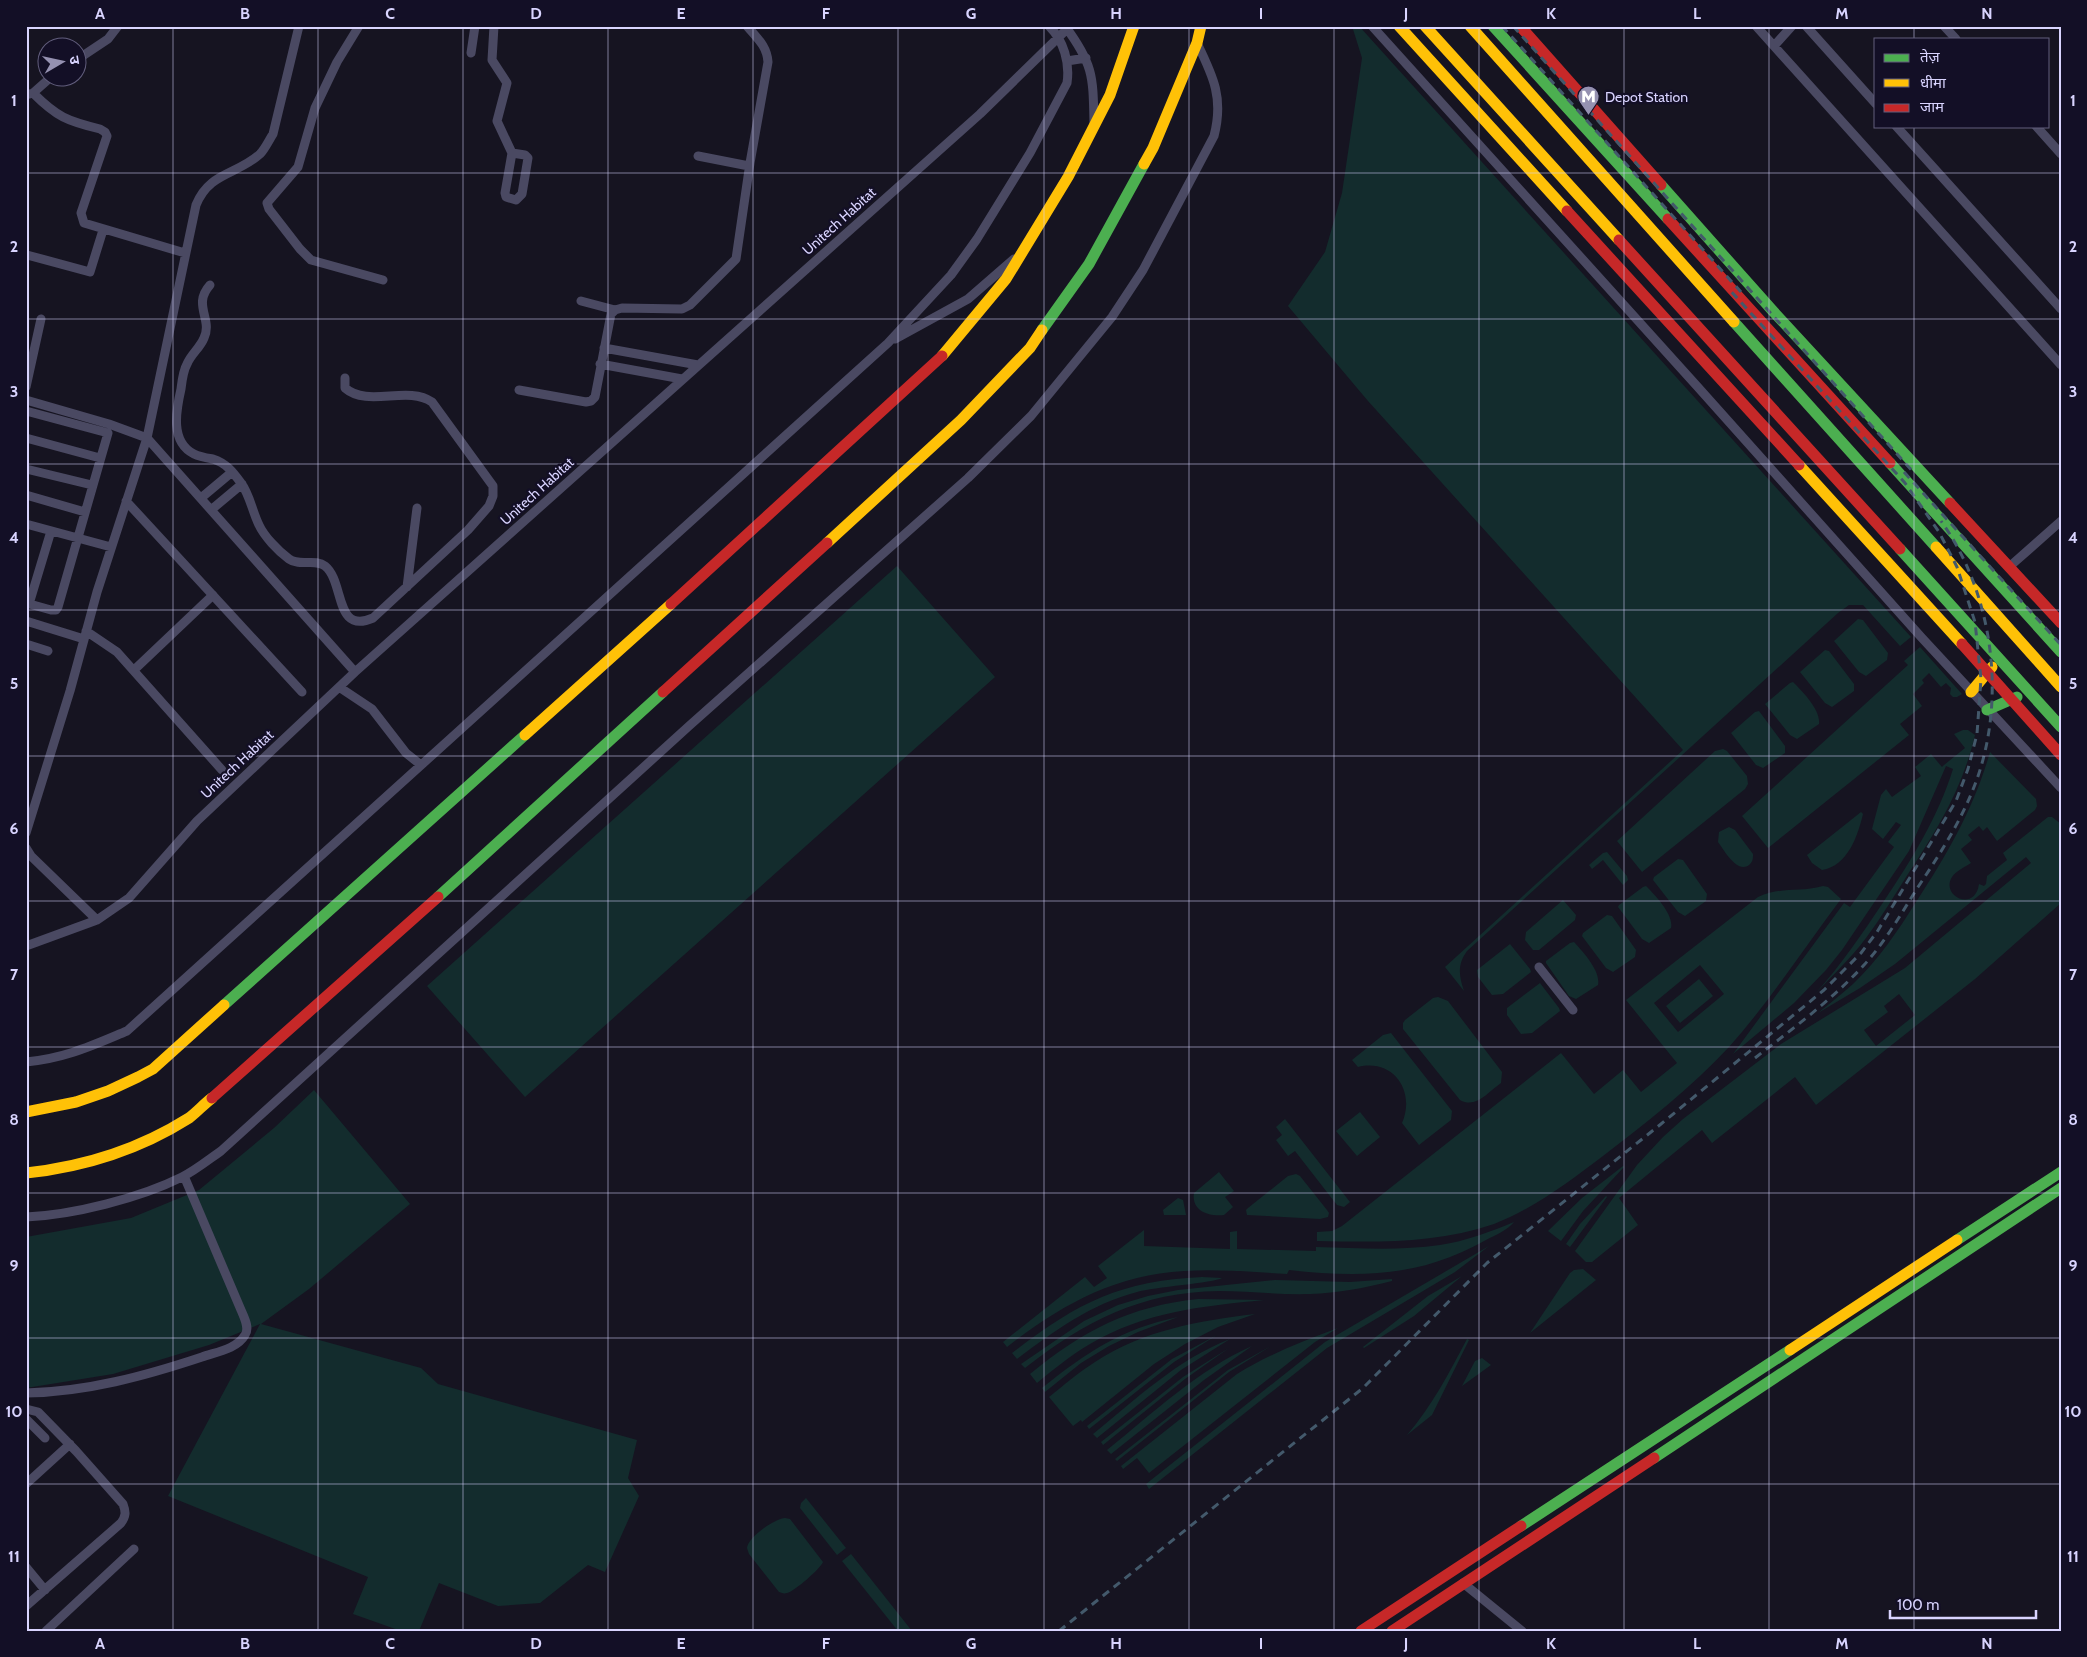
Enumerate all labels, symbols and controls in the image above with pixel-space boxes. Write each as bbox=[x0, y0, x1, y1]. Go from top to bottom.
text: A bbox=[95, 4, 105, 23]
text: B bbox=[240, 4, 250, 23]
text: C bbox=[385, 4, 395, 23]
text: D bbox=[530, 4, 542, 23]
text: E bbox=[676, 4, 686, 23]
text: F bbox=[822, 4, 831, 23]
text: G bbox=[966, 4, 976, 23]
text: H bbox=[1110, 4, 1122, 23]
text: I bbox=[1259, 4, 1263, 23]
text: J bbox=[1403, 4, 1408, 23]
text: K bbox=[1546, 4, 1556, 23]
text: L bbox=[1693, 4, 1701, 23]
text: M bbox=[1835, 4, 1849, 23]
text: N bbox=[1981, 4, 1993, 23]
north arrow bbox=[38, 38, 88, 88]
legend bbox=[1874, 38, 2050, 128]
text: तेज़ bbox=[1920, 48, 1941, 66]
text: उ bbox=[65, 55, 84, 66]
text: धीमा bbox=[1920, 74, 1947, 92]
metro station icon: Depot Station bbox=[1577, 85, 1601, 116]
place label: Depot Station bbox=[1605, 88, 1688, 106]
text: 1 bbox=[11, 91, 17, 110]
text: 1 bbox=[2070, 91, 2076, 110]
text: जाम bbox=[1920, 98, 1945, 116]
street label: Unitech Habitat bbox=[798, 183, 880, 259]
text: 2 bbox=[10, 237, 18, 256]
text: 2 bbox=[2069, 237, 2077, 256]
text: 3 bbox=[10, 382, 18, 401]
text: 3 bbox=[2069, 382, 2077, 401]
street label: Unitech Habitat bbox=[496, 453, 578, 529]
text: 4 bbox=[9, 528, 19, 547]
text: 4 bbox=[2068, 528, 2078, 547]
text: 5 bbox=[10, 674, 18, 693]
text: 5 bbox=[2069, 674, 2077, 693]
street label: Unitech Habitat bbox=[197, 726, 277, 802]
text: 6 bbox=[10, 819, 19, 838]
text: 6 bbox=[2069, 819, 2078, 838]
text: 7 bbox=[10, 965, 19, 984]
text: 7 bbox=[2069, 965, 2078, 984]
text: 8 bbox=[9, 1110, 19, 1129]
text: 8 bbox=[2068, 1110, 2078, 1129]
text: 9 bbox=[10, 1256, 19, 1275]
text: 9 bbox=[2069, 1256, 2078, 1275]
text: 10 bbox=[5, 1402, 23, 1421]
text: 10 bbox=[2064, 1402, 2082, 1421]
text: 11 bbox=[8, 1547, 20, 1566]
text: 11 bbox=[2067, 1547, 2079, 1566]
scale bar bbox=[1890, 1587, 2036, 1619]
text: 100 m bbox=[1897, 1596, 1939, 1614]
text: A bbox=[95, 1634, 105, 1653]
text: B bbox=[240, 1634, 250, 1653]
text: C bbox=[385, 1634, 395, 1653]
text: D bbox=[530, 1634, 542, 1653]
text: E bbox=[676, 1634, 686, 1653]
text: F bbox=[822, 1634, 831, 1653]
text: G bbox=[966, 1634, 976, 1653]
text: H bbox=[1110, 1634, 1122, 1653]
text: I bbox=[1259, 1634, 1263, 1653]
text: J bbox=[1403, 1634, 1408, 1653]
text: K bbox=[1546, 1634, 1556, 1653]
text: L bbox=[1693, 1634, 1701, 1653]
text: M bbox=[1835, 1634, 1849, 1653]
text: N bbox=[1981, 1634, 1993, 1653]

